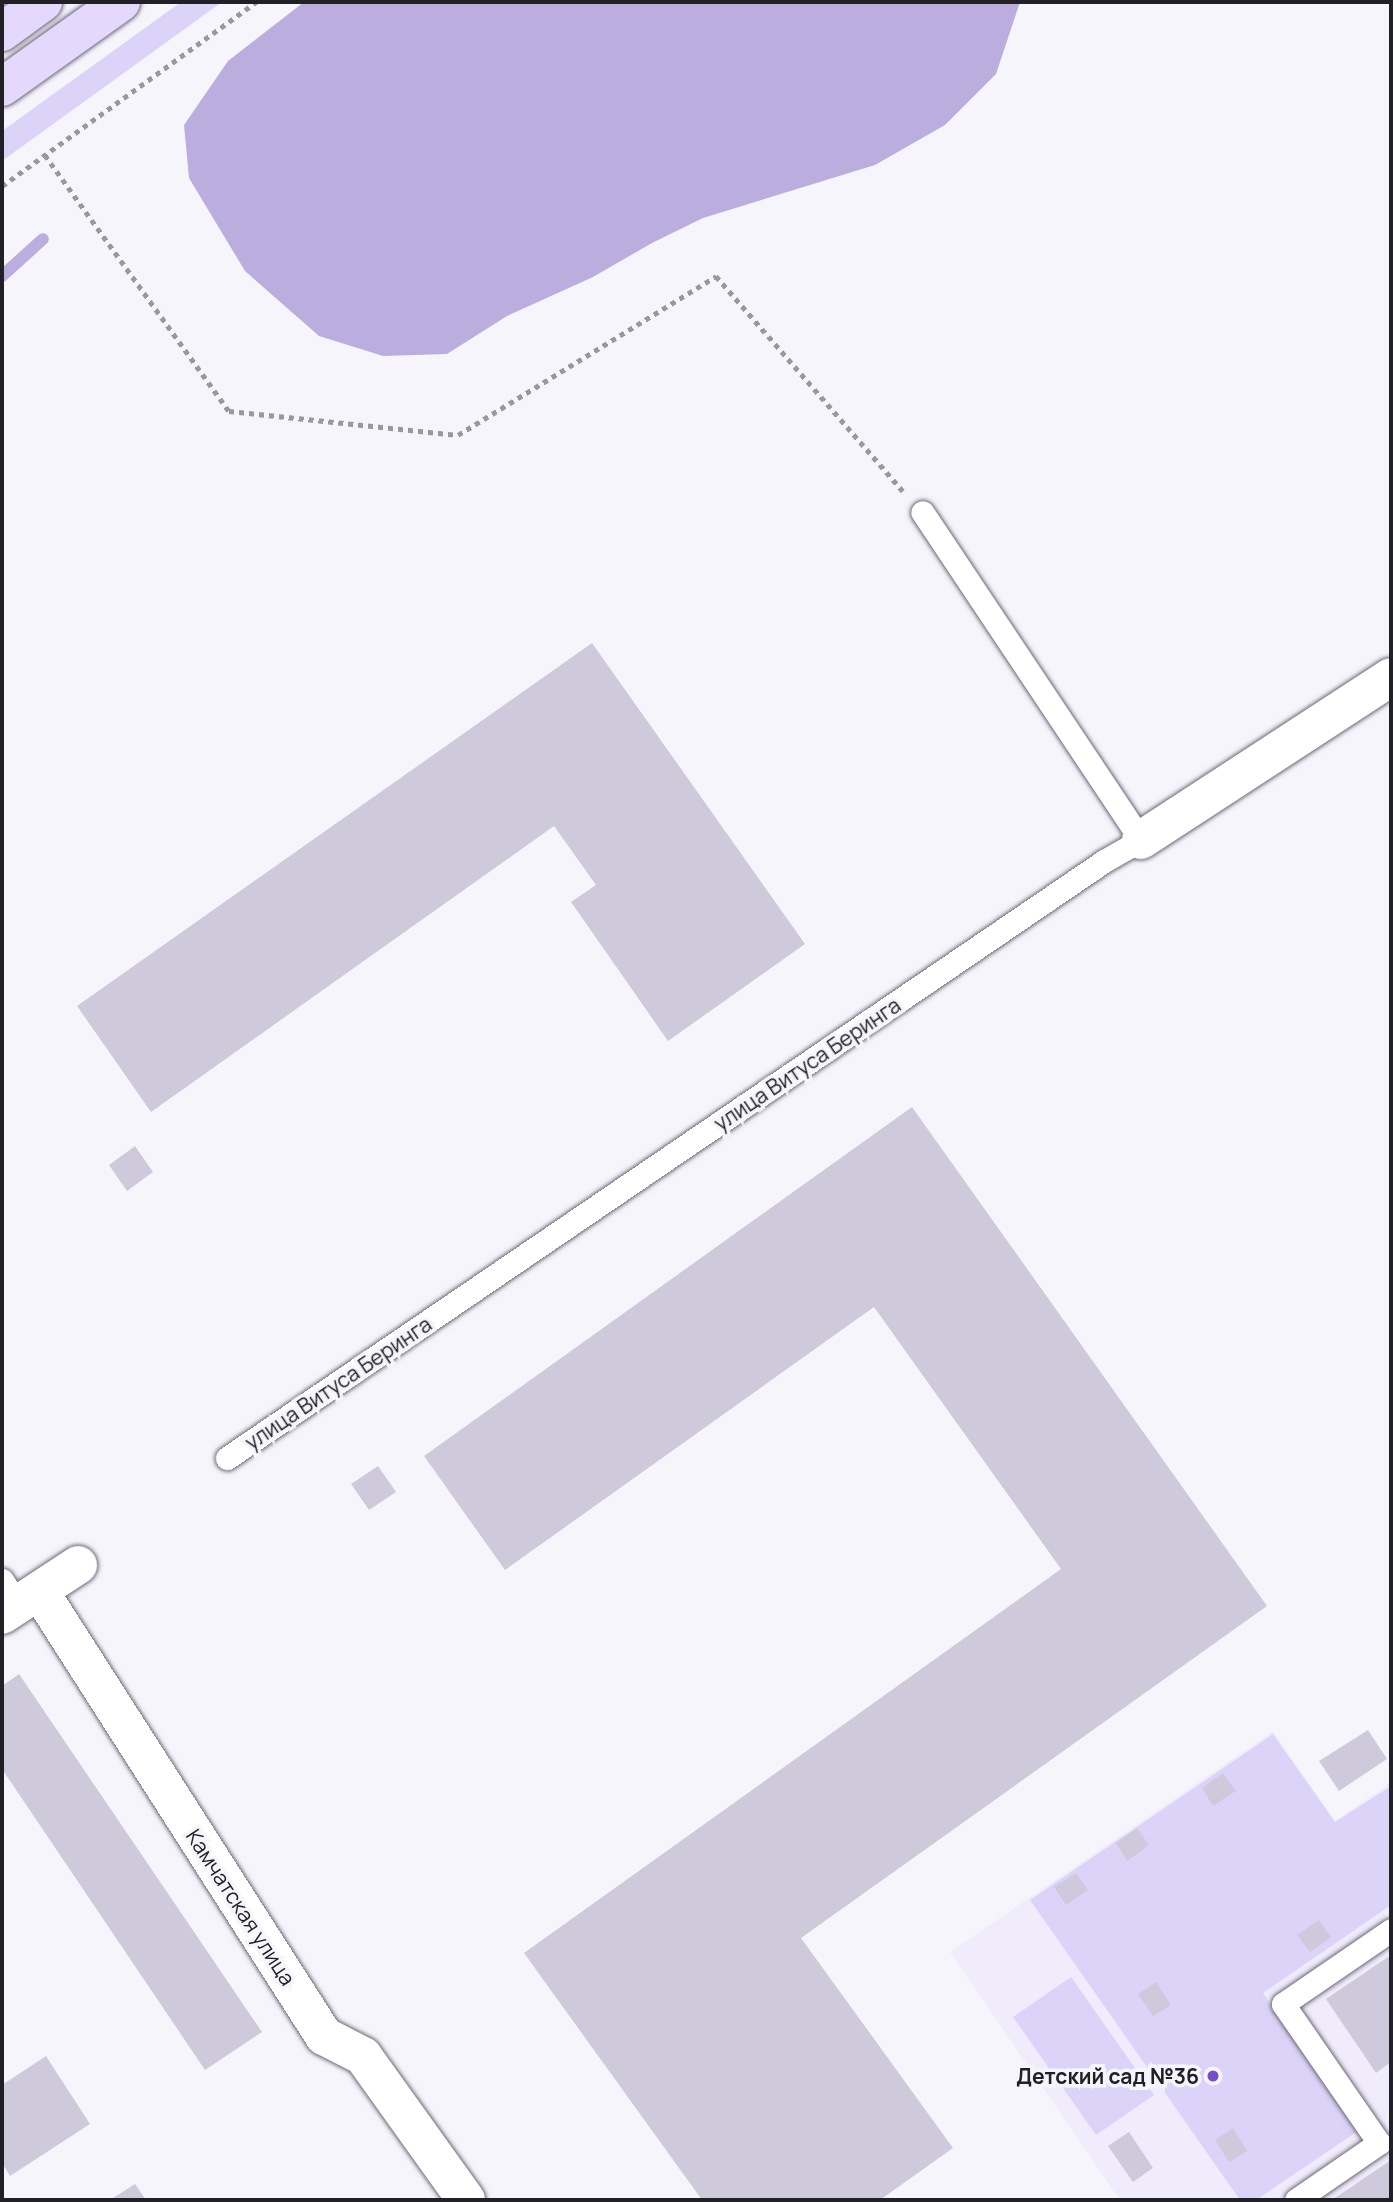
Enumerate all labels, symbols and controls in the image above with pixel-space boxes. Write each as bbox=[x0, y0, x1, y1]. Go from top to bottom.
street label: улица Витуса Беринга bbox=[709, 992, 905, 1136]
street label: улица Витуса Беринга bbox=[240, 1311, 436, 1455]
street label: Камчатская улица bbox=[181, 1824, 301, 1990]
place label: Детский сад №36 bbox=[1016, 2063, 1199, 2089]
marker: Детский сад №36 bbox=[1205, 2068, 1221, 2084]

